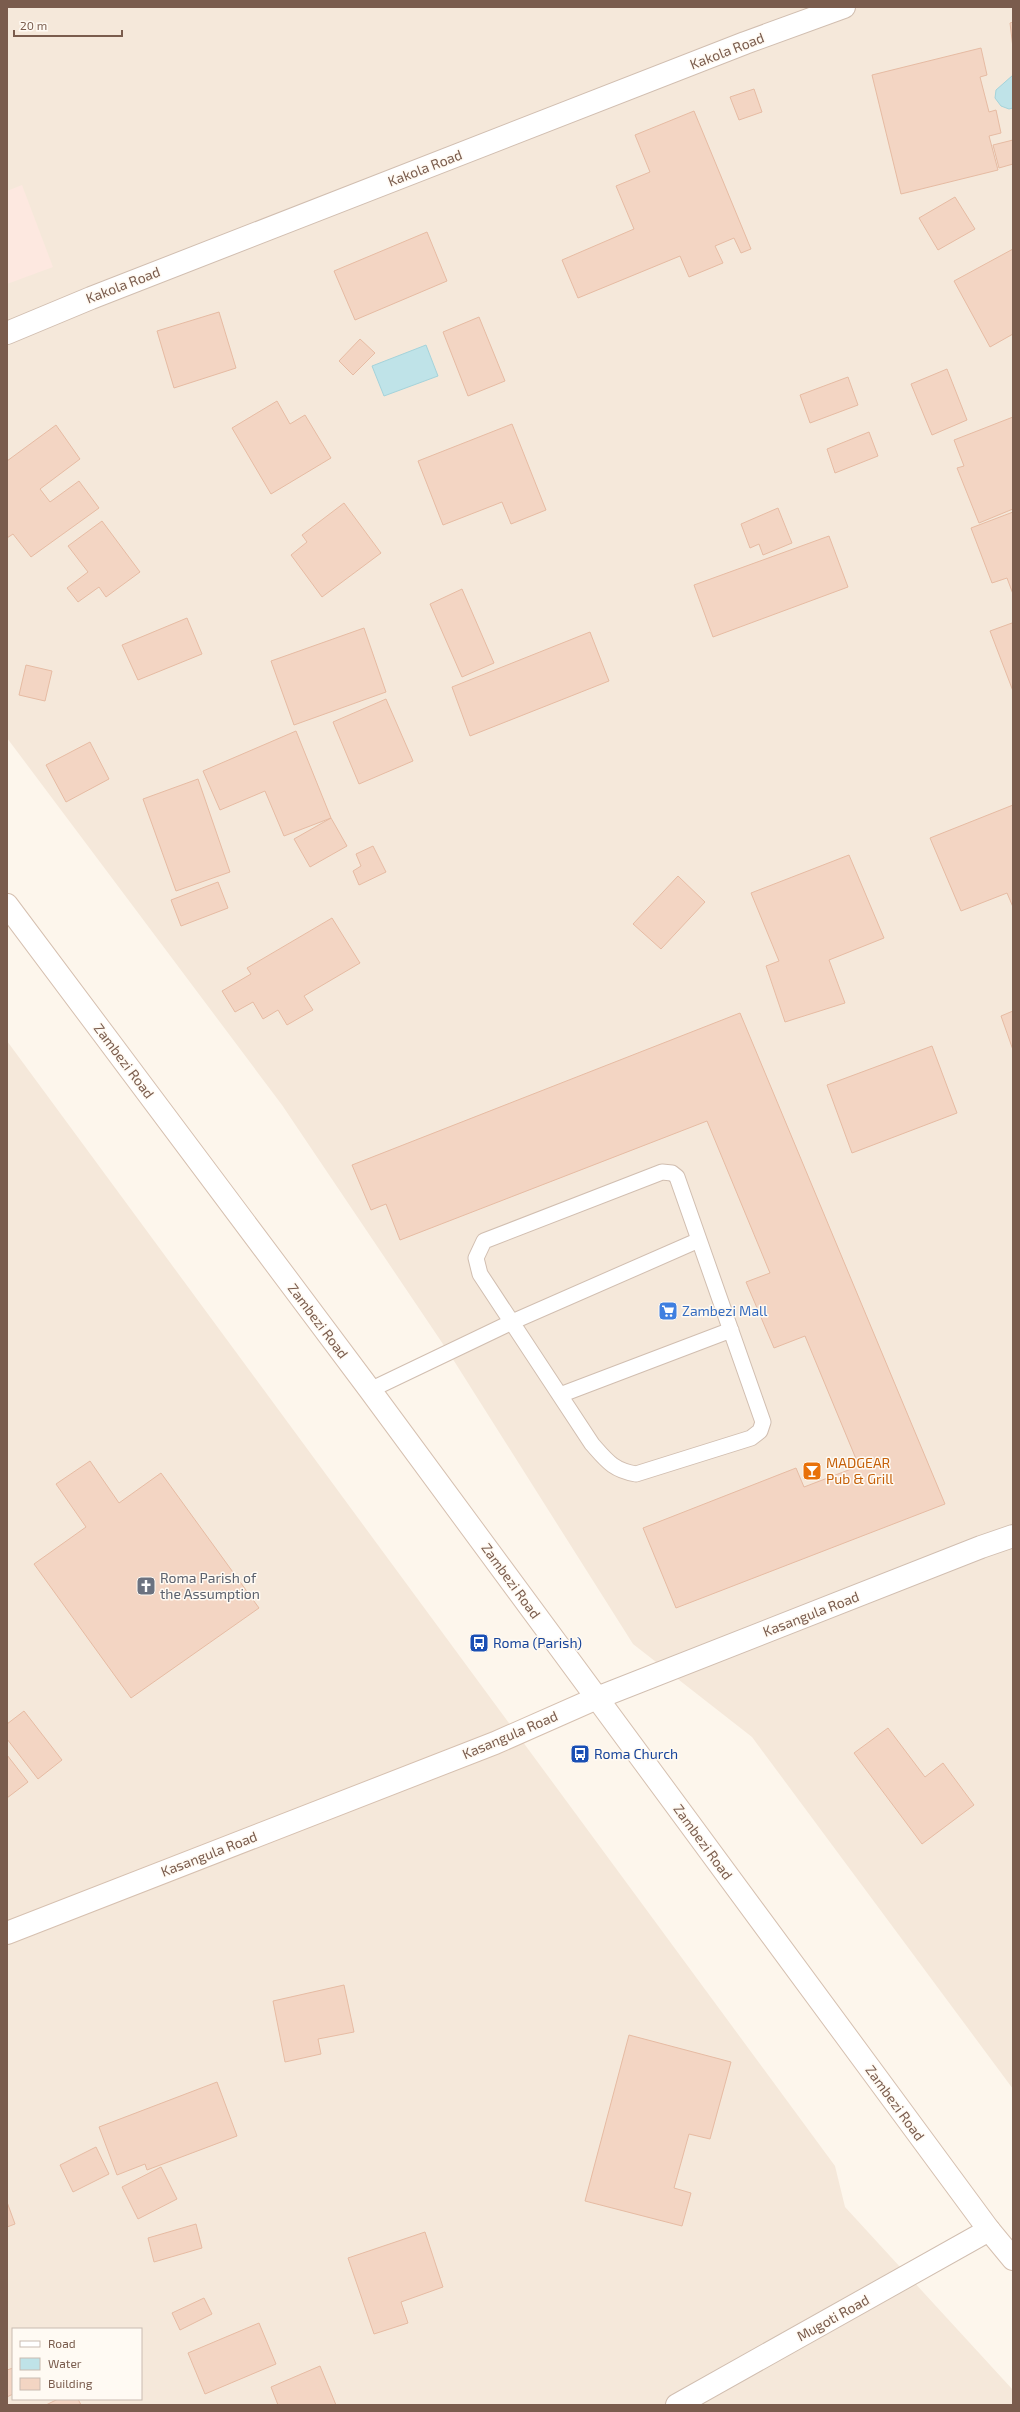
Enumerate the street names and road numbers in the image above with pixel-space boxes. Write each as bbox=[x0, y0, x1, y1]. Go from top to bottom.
street label: Kakola Road bbox=[687, 29, 766, 72]
street label: Kakola Road bbox=[385, 146, 464, 189]
street label: Kakola Road bbox=[83, 263, 162, 306]
street label: Zambezi Road bbox=[91, 1020, 158, 1101]
street label: Zambezi Road bbox=[285, 1280, 352, 1361]
street label: Zambezi Road bbox=[478, 1540, 545, 1622]
street label: Kasangula Road bbox=[760, 1587, 861, 1640]
street label: Kasangula Road bbox=[460, 1707, 560, 1762]
street label: Zambezi Road bbox=[670, 1801, 737, 1883]
street label: Kasangula Road bbox=[158, 1827, 259, 1880]
street label: Zambezi Road bbox=[862, 2062, 929, 2144]
street label: Mugoti Road bbox=[794, 2291, 872, 2344]

